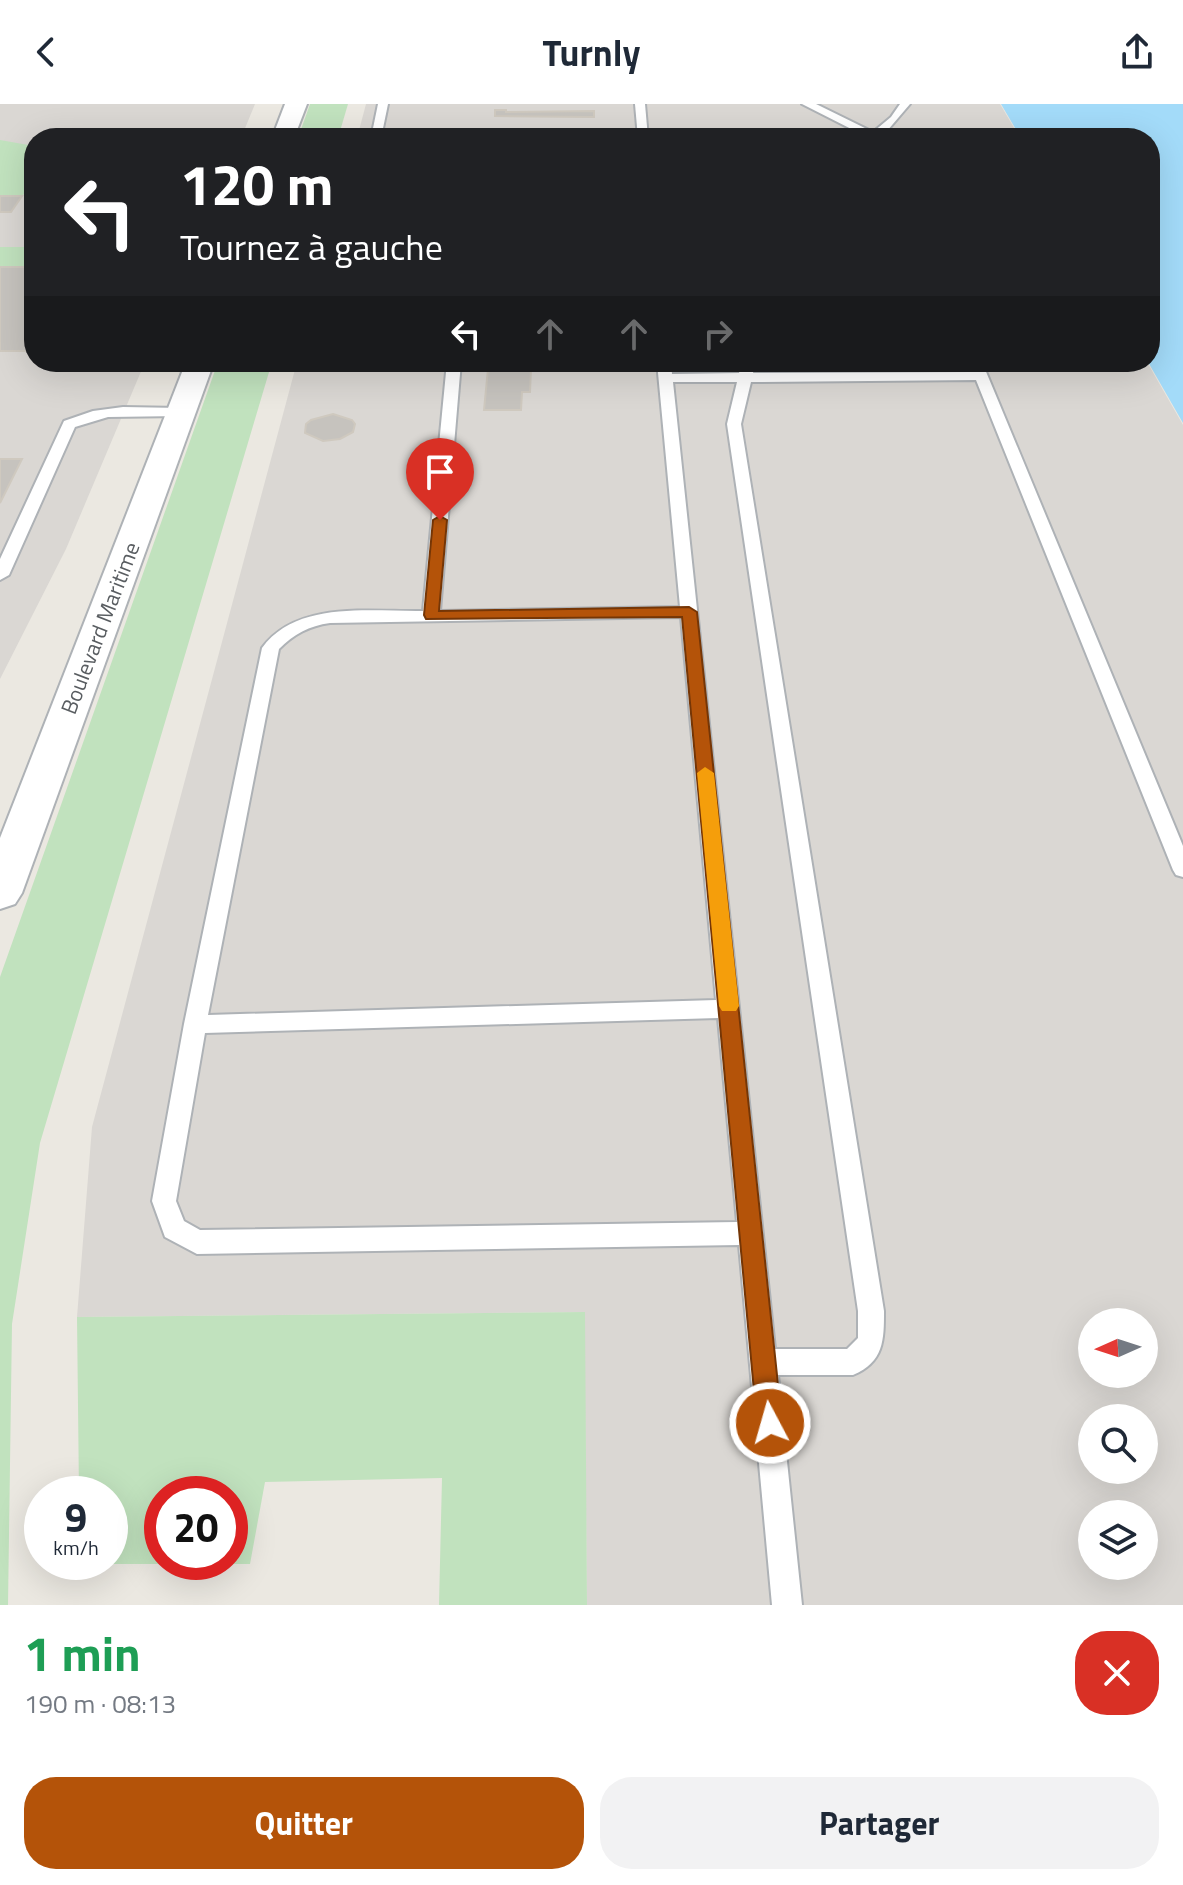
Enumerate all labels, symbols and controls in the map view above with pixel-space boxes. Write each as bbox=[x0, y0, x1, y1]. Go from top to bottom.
text: Turnly bbox=[543, 25, 640, 80]
icon: back bbox=[24, 30, 68, 74]
icon: share bbox=[1115, 30, 1159, 74]
text: 120 m bbox=[180, 142, 333, 227]
icon: left bbox=[48, 160, 152, 264]
text: Tournez à gauche bbox=[180, 219, 443, 274]
icon: left bbox=[444, 312, 488, 356]
icon: ahead bbox=[528, 312, 572, 356]
icon: ahead bbox=[612, 312, 656, 356]
icon: right bbox=[696, 312, 740, 356]
pin bbox=[406, 438, 474, 520]
icon: arrive bbox=[418, 450, 462, 494]
street label: Boulevard Maritime bbox=[52, 537, 148, 719]
north arrow bbox=[1078, 1308, 1158, 1388]
map controls bbox=[1078, 1308, 1158, 1580]
position arrow bbox=[728, 1381, 812, 1465]
button: search bbox=[1078, 1404, 1158, 1484]
speed limit sign: 20 bbox=[144, 1476, 248, 1580]
text: 9 bbox=[65, 1487, 87, 1548]
button: layers bbox=[1078, 1500, 1158, 1580]
text: km/h bbox=[53, 1532, 99, 1563]
text: 1 min bbox=[24, 1617, 141, 1690]
button: close bbox=[1075, 1631, 1159, 1715]
text: 190 m · 08:13 bbox=[24, 1684, 176, 1723]
button: Quitter bbox=[24, 1777, 584, 1869]
button: Partager bbox=[600, 1777, 1159, 1869]

